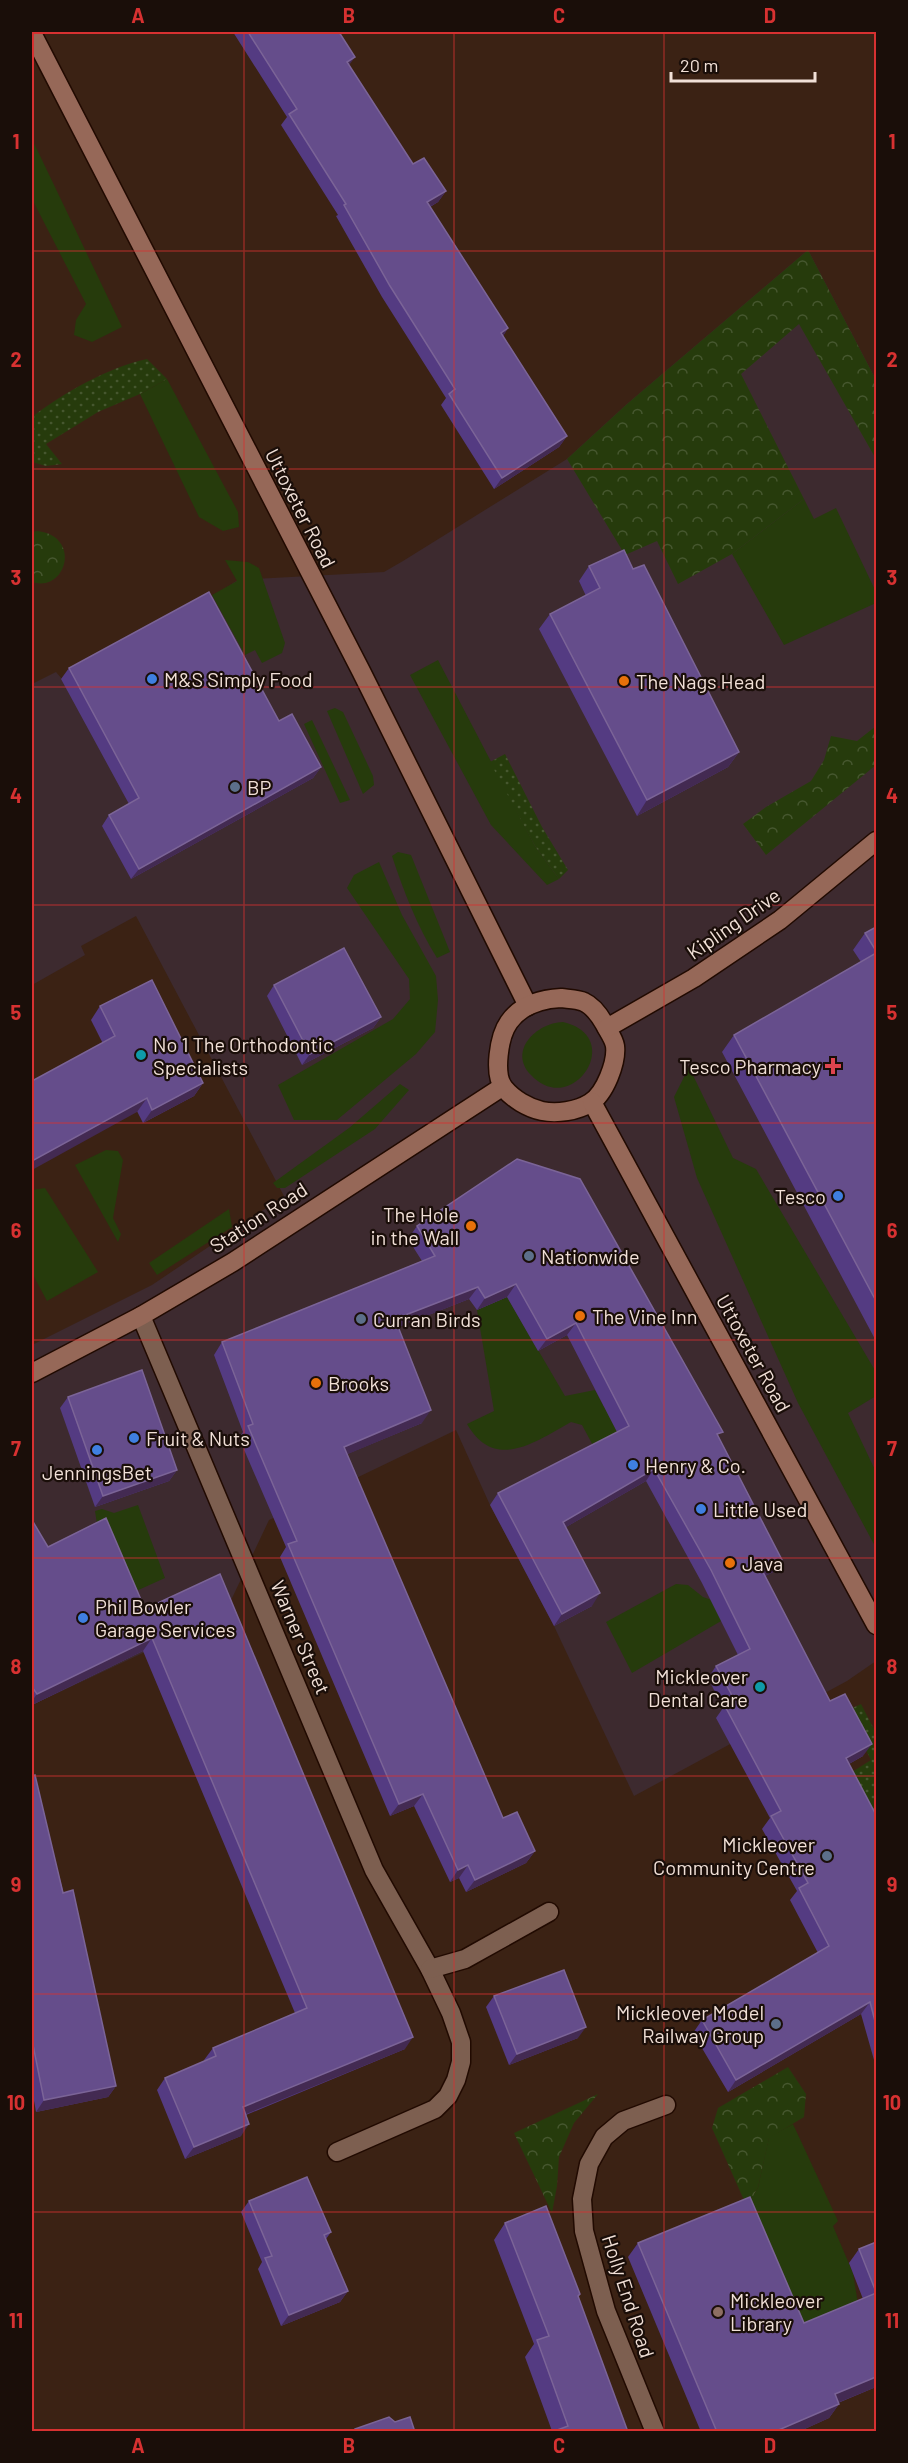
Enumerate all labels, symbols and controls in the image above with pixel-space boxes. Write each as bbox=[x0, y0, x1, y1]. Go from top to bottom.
text: A bbox=[131, 3, 145, 27]
text: B bbox=[343, 3, 355, 27]
text: C bbox=[553, 3, 565, 27]
text: D bbox=[764, 3, 776, 27]
scale bar bbox=[671, 45, 815, 83]
text: 20 m bbox=[680, 54, 718, 76]
text: 1 bbox=[12, 129, 20, 153]
text: 1 bbox=[888, 129, 896, 153]
text: 2 bbox=[10, 347, 22, 371]
text: 2 bbox=[886, 347, 898, 371]
street label: Uttoxeter Road bbox=[261, 444, 341, 572]
text: 3 bbox=[11, 565, 21, 589]
text: 3 bbox=[887, 565, 897, 589]
place label: M&S Simply Food bbox=[164, 667, 313, 691]
place label: The Nags Head bbox=[636, 669, 765, 693]
marker: M&S Simply Food bbox=[145, 672, 159, 686]
marker: The Nags Head bbox=[617, 674, 631, 688]
place label: BP bbox=[247, 775, 272, 799]
marker: BP bbox=[228, 780, 242, 794]
text: 4 bbox=[10, 783, 22, 807]
text: 4 bbox=[886, 783, 898, 807]
street label: Kipling Drive bbox=[682, 882, 784, 964]
text: 5 bbox=[11, 1000, 22, 1024]
text: 5 bbox=[887, 1000, 898, 1024]
place label: No 1 The Orthodontic Specialists bbox=[153, 1032, 333, 1079]
marker: No 1 The Orthodontic Specialists bbox=[134, 1048, 148, 1062]
place label: Tesco Pharmacy bbox=[679, 1054, 821, 1078]
marker: Tesco Pharmacy bbox=[826, 1059, 840, 1073]
street label: Station Road bbox=[205, 1177, 311, 1257]
place label: Tesco bbox=[775, 1184, 826, 1208]
marker: Tesco bbox=[831, 1189, 845, 1203]
place label: The Hole in the Wall bbox=[371, 1202, 459, 1249]
text: 6 bbox=[11, 1218, 22, 1242]
text: 6 bbox=[887, 1218, 898, 1242]
marker: The Hole in the Wall bbox=[464, 1219, 478, 1233]
place label: Nationwide bbox=[541, 1244, 640, 1268]
marker: Nationwide bbox=[522, 1249, 536, 1263]
street label: Uttoxeter Road bbox=[712, 1290, 796, 1416]
place label: The Vine Inn bbox=[592, 1304, 698, 1328]
place label: Curran Birds bbox=[373, 1307, 481, 1331]
marker: The Vine Inn bbox=[573, 1309, 587, 1323]
marker: Curran Birds bbox=[354, 1312, 368, 1326]
place label: Brooks bbox=[328, 1371, 389, 1395]
marker: Brooks bbox=[309, 1376, 323, 1390]
place label: Fruit & Nuts bbox=[146, 1426, 250, 1450]
marker: Fruit & Nuts bbox=[127, 1431, 141, 1445]
text: 7 bbox=[11, 1436, 21, 1460]
text: 7 bbox=[887, 1436, 897, 1460]
marker: JenningsBet bbox=[90, 1443, 104, 1457]
place label: Henry & Co. bbox=[645, 1453, 746, 1477]
marker: Henry & Co. bbox=[626, 1458, 640, 1472]
place label: JenningsBet bbox=[42, 1460, 152, 1484]
place label: Little Used bbox=[713, 1497, 807, 1521]
marker: Little Used bbox=[694, 1502, 708, 1516]
place label: Java bbox=[742, 1551, 783, 1575]
marker: Java bbox=[723, 1556, 737, 1570]
street label: Warner Street bbox=[266, 1576, 336, 1698]
place label: Phil Bowler Garage Services bbox=[95, 1594, 235, 1641]
marker: Phil Bowler Garage Services bbox=[76, 1611, 90, 1625]
text: 8 bbox=[11, 1654, 22, 1678]
text: 8 bbox=[887, 1654, 898, 1678]
place label: Mickleover Dental Care bbox=[648, 1664, 748, 1711]
marker: Mickleover Dental Care bbox=[753, 1680, 767, 1694]
place label: Mickleover Community Centre bbox=[653, 1832, 815, 1879]
marker: Mickleover Community Centre bbox=[820, 1849, 834, 1863]
text: 9 bbox=[11, 1872, 21, 1896]
text: 9 bbox=[887, 1872, 897, 1896]
place label: Mickleover Model Railway Group bbox=[616, 2000, 764, 2047]
marker: Mickleover Model Railway Group bbox=[769, 2017, 783, 2031]
text: 10 bbox=[7, 2090, 25, 2114]
text: 10 bbox=[883, 2090, 901, 2114]
street label: Holly End Road bbox=[598, 2231, 660, 2361]
place label: Mickleover Library bbox=[730, 2288, 823, 2335]
marker: Mickleover Library bbox=[711, 2305, 725, 2319]
text: 11 bbox=[9, 2308, 23, 2332]
text: 11 bbox=[885, 2308, 899, 2332]
text: A bbox=[131, 2433, 145, 2457]
text: B bbox=[343, 2433, 355, 2457]
text: C bbox=[553, 2433, 565, 2457]
text: D bbox=[764, 2433, 776, 2457]

